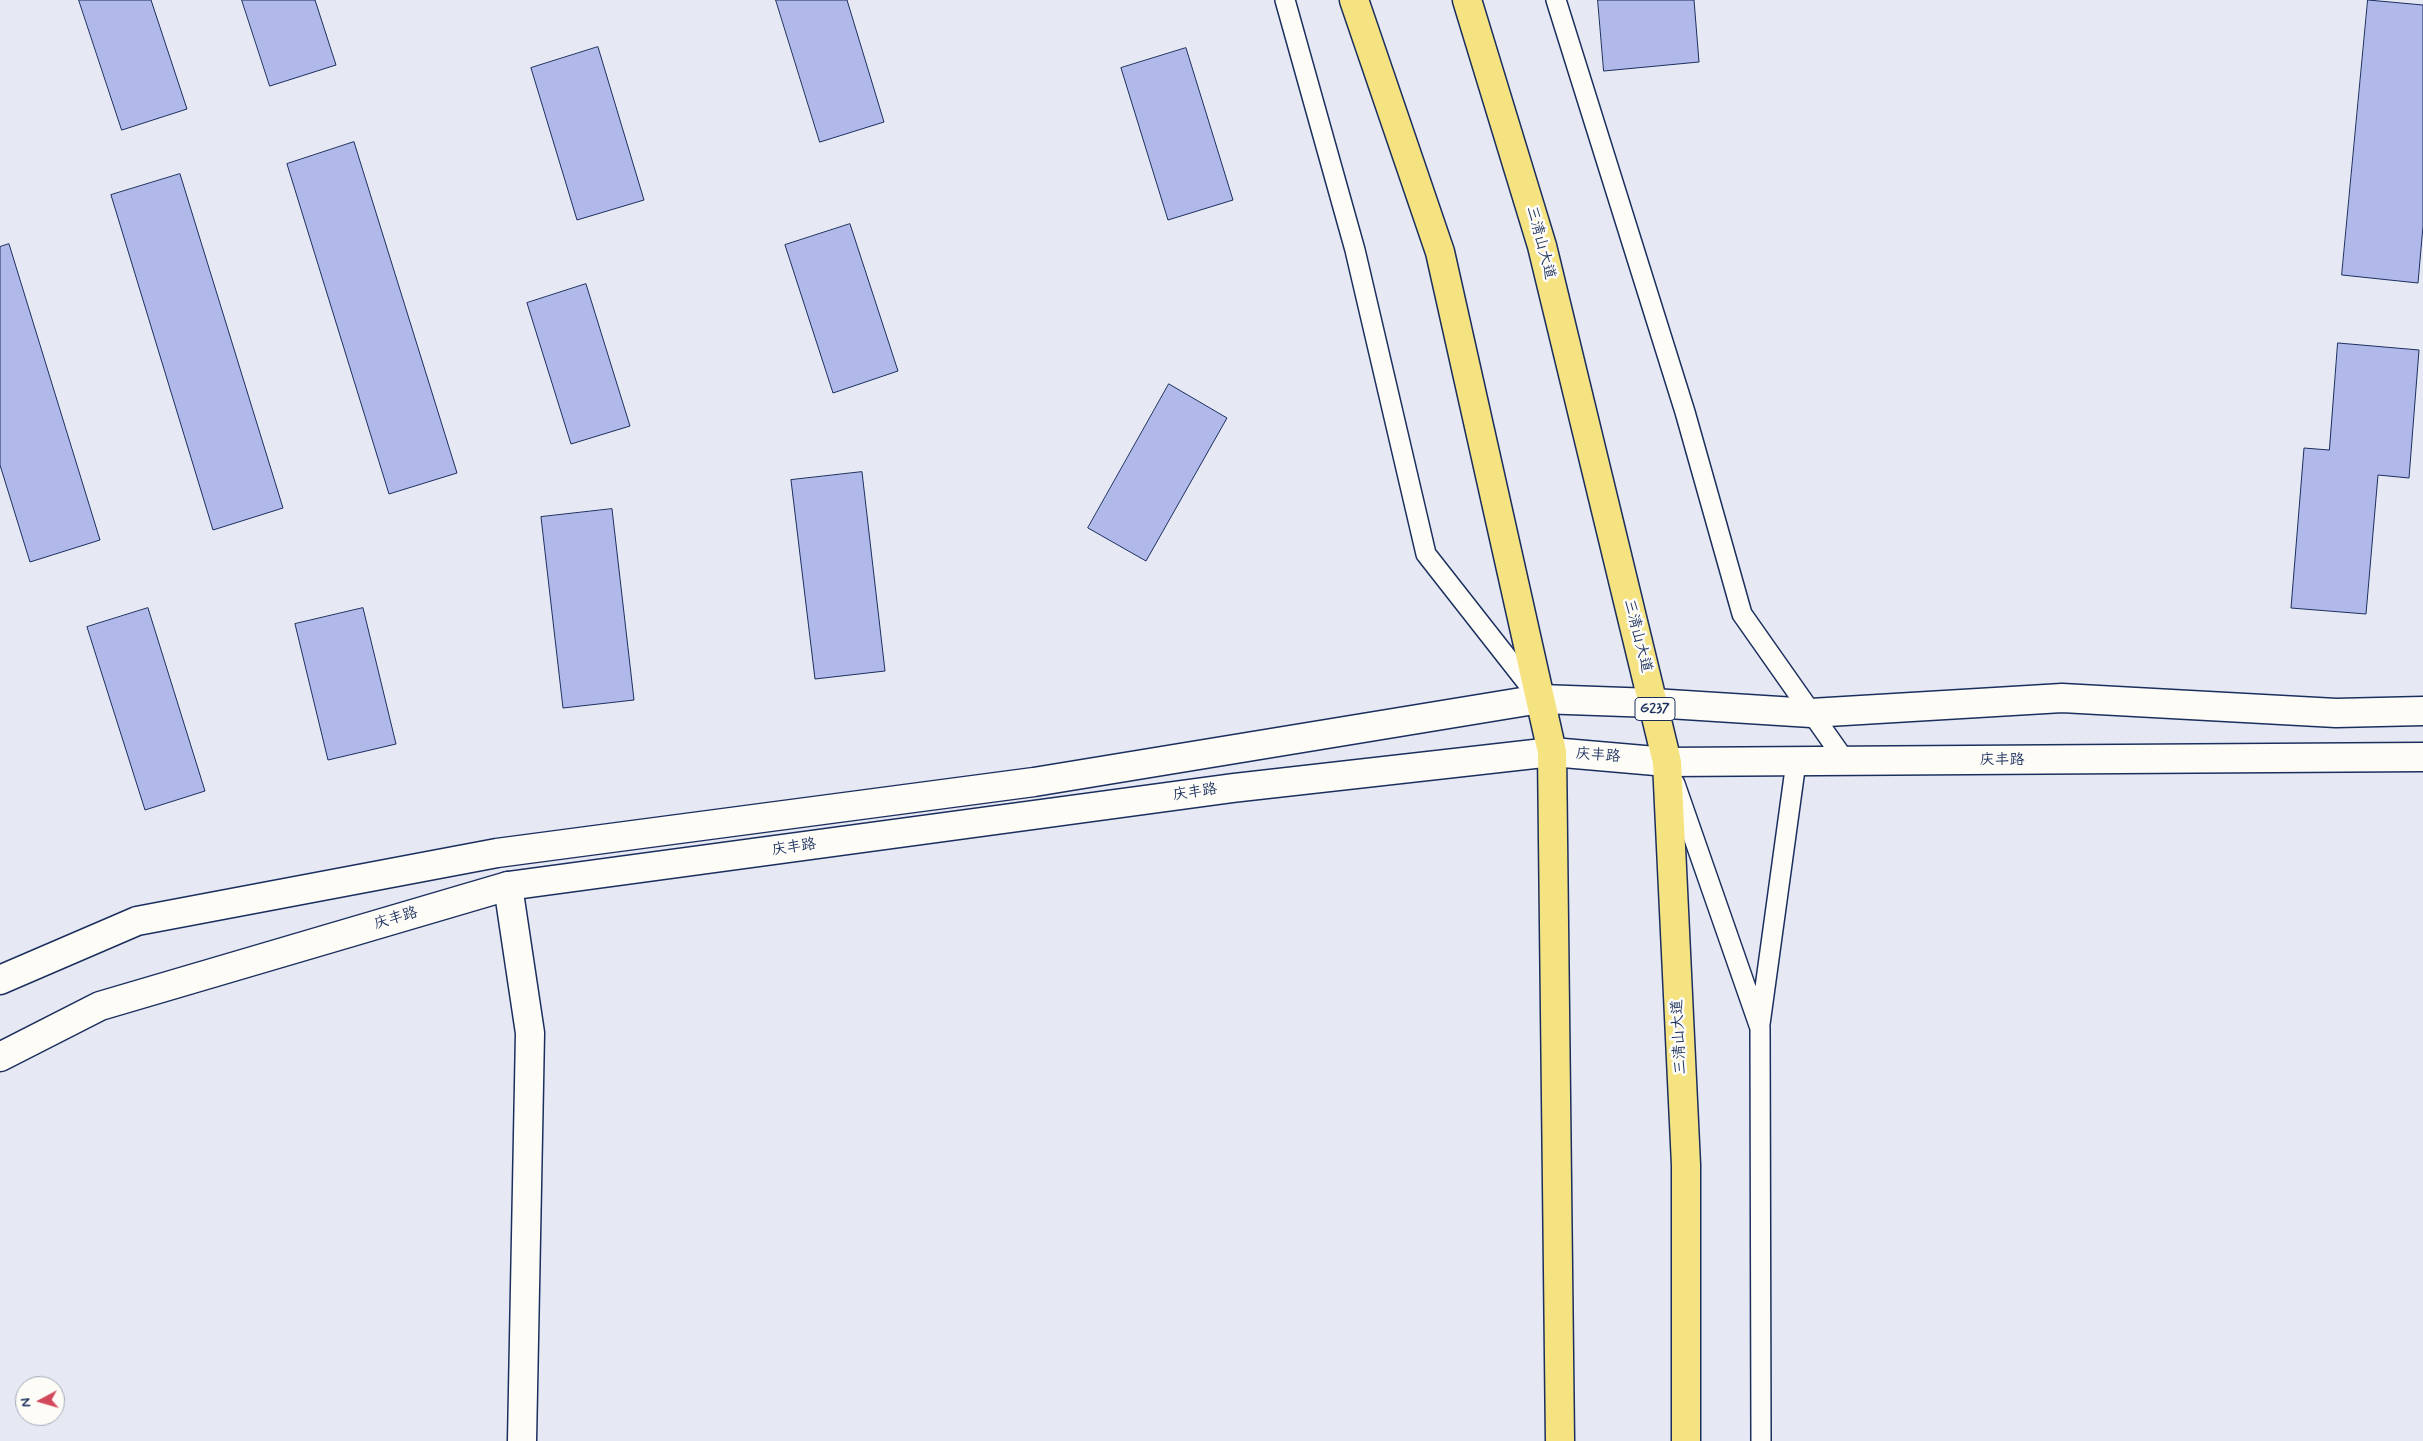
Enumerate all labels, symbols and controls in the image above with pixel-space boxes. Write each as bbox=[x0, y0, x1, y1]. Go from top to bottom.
street label: 三清山大道 bbox=[1522, 204, 1558, 282]
street label: 三清山大道 bbox=[1619, 597, 1655, 675]
road number: G237 bbox=[1635, 698, 1675, 721]
street label: 庆丰路 bbox=[1575, 745, 1621, 767]
street label: 庆丰路 bbox=[1980, 752, 2024, 770]
street label: 庆丰路 bbox=[1171, 781, 1219, 805]
street label: 庆丰路 bbox=[770, 836, 818, 860]
street label: 庆丰路 bbox=[372, 904, 420, 934]
street label: 三清山大道 bbox=[1669, 999, 1691, 1075]
north arrow bbox=[15, 1376, 65, 1426]
text: N bbox=[17, 1397, 36, 1408]

